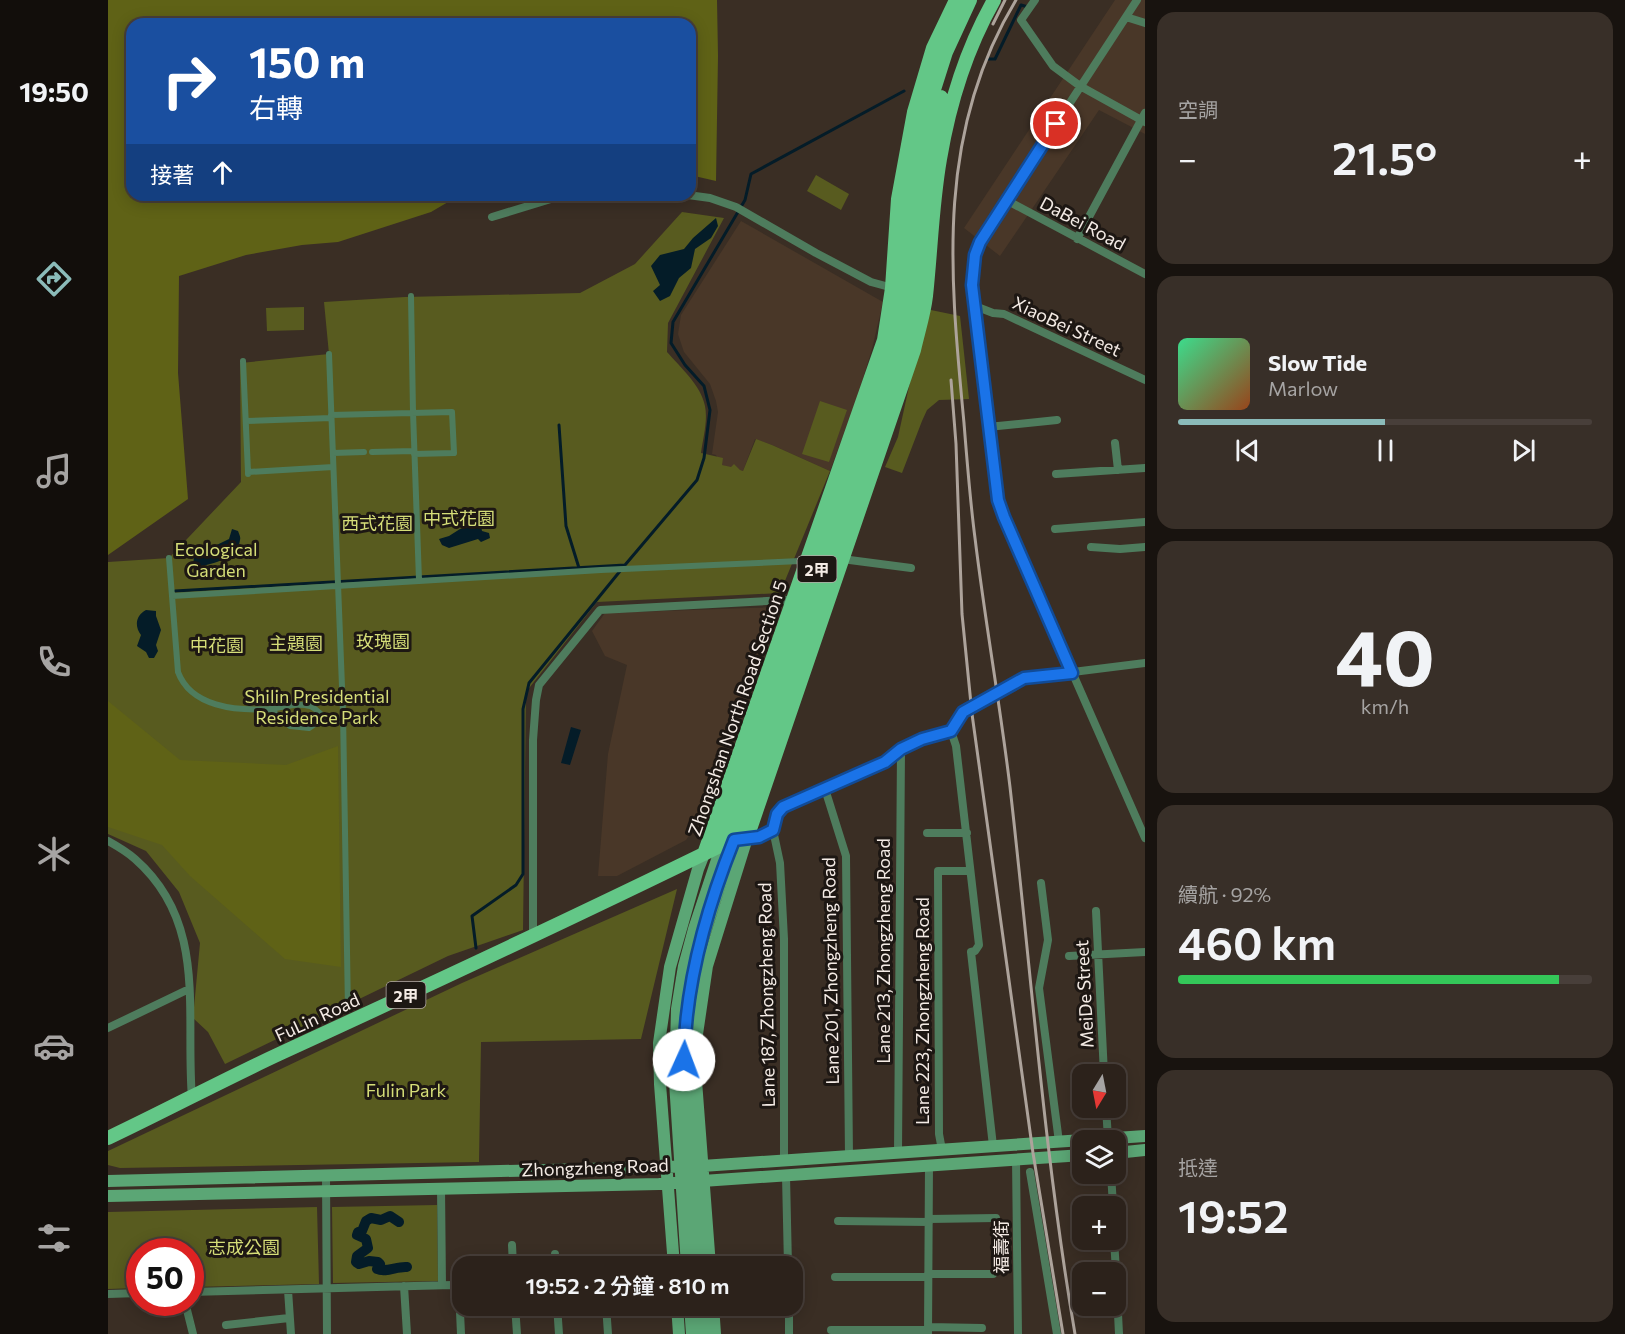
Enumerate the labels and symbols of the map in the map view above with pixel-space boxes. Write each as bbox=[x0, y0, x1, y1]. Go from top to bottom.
pin bbox=[1030, 98, 1081, 149]
street label: DaBei Road bbox=[1036, 191, 1130, 255]
street label: XiaoBei Street bbox=[1009, 291, 1125, 361]
park label: 中式花園 bbox=[423, 507, 495, 529]
park label: 西式花園 bbox=[341, 512, 413, 534]
park label: Ecological Garden bbox=[175, 538, 257, 581]
road number: 2甲 bbox=[798, 556, 836, 582]
street label: Zhongshan North Road Section 5 bbox=[683, 577, 791, 839]
park label: 玫瑰園 bbox=[356, 630, 410, 652]
park label: 主題園 bbox=[269, 632, 323, 654]
park label: 中花園 bbox=[190, 634, 244, 656]
park label: Shilin Presidential Residence Park bbox=[244, 685, 390, 728]
street label: Lane 213, Zhongzheng Road bbox=[872, 838, 894, 1064]
street label: Lane 201, Zhongzheng Road bbox=[817, 857, 843, 1085]
street label: Lane 187, Zhongzheng Road bbox=[753, 882, 779, 1108]
street label: Lane 223, Zhongzheng Road bbox=[911, 897, 933, 1125]
street label: MeiDe Street bbox=[1070, 939, 1098, 1049]
road number: 2甲 bbox=[386, 982, 426, 1008]
street label: FuLin Road bbox=[271, 988, 363, 1046]
position arrow bbox=[652, 1028, 716, 1092]
north arrow bbox=[1072, 1064, 1126, 1118]
park label: Fulin Park bbox=[366, 1079, 447, 1101]
street label: Zhongzheng Road bbox=[521, 1153, 669, 1181]
street label: 福壽街 bbox=[990, 1220, 1012, 1274]
park label: 志成公園 bbox=[208, 1236, 280, 1258]
speed limit sign: 50 bbox=[126, 1238, 204, 1316]

